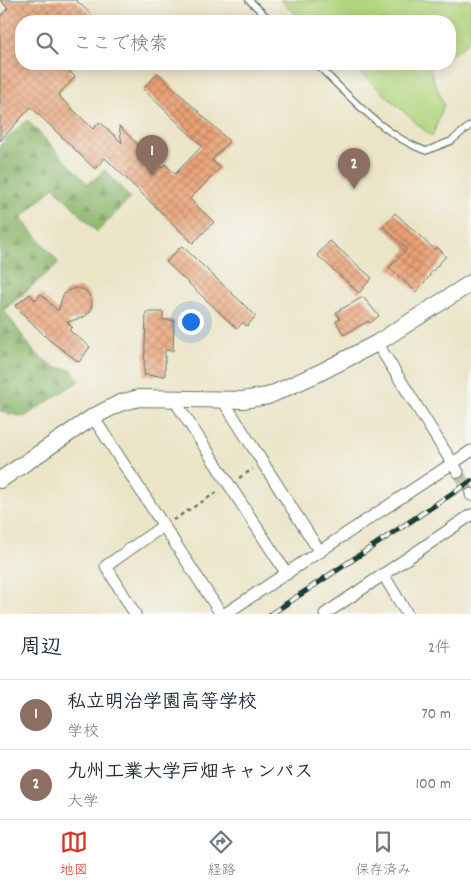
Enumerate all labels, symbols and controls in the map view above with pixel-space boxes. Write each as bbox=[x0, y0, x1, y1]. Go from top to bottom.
search box bbox=[15, 15, 456, 70]
icon: search bbox=[33, 29, 61, 57]
text: ここで検索 bbox=[73, 32, 168, 59]
pin: 1 bbox=[136, 135, 168, 176]
pin: 2 bbox=[338, 148, 370, 189]
your location bbox=[178, 309, 204, 335]
text: 周辺 bbox=[20, 634, 62, 664]
text: 2件 bbox=[428, 637, 451, 660]
text: 私立明治学園高等学校 bbox=[67, 690, 257, 717]
text: 1 bbox=[34, 703, 38, 726]
text: 70 m bbox=[421, 703, 451, 726]
text: 学校 bbox=[67, 721, 99, 744]
text: 九州工業大学戸畑キャンパス bbox=[67, 760, 313, 787]
text: 2 bbox=[33, 773, 40, 796]
text: 100 m bbox=[415, 773, 451, 796]
text: 大学 bbox=[67, 791, 99, 814]
tab: 地図 bbox=[60, 828, 88, 881]
tab: 経路 bbox=[207, 828, 235, 881]
tab: 保存済み bbox=[355, 828, 411, 881]

